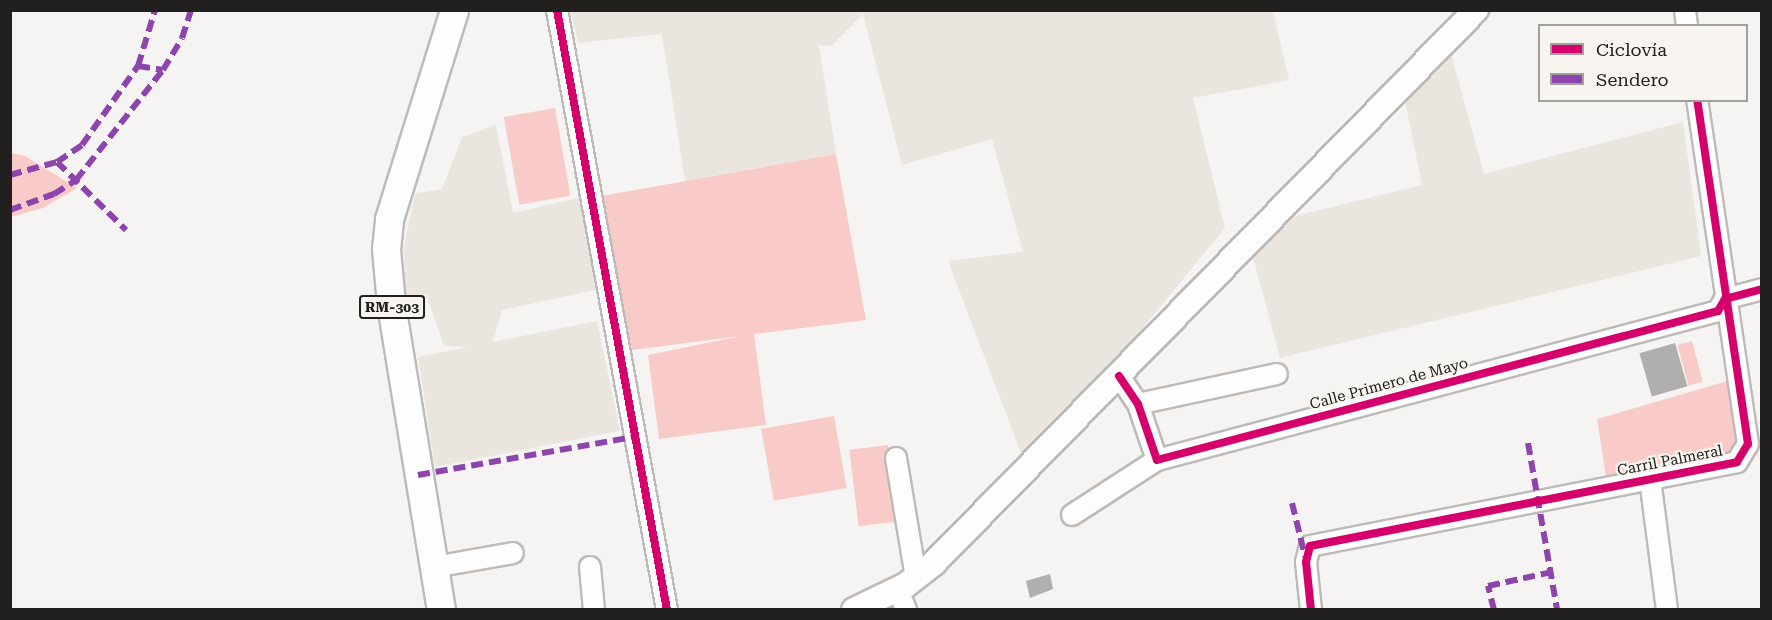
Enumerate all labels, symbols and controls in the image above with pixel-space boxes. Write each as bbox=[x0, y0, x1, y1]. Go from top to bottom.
legend bbox=[1538, 24, 1748, 102]
text: Ciclovía bbox=[1596, 39, 1667, 60]
text: Sendero bbox=[1596, 69, 1669, 90]
road number: RM-303 bbox=[359, 296, 425, 318]
street label: Calle Primero de Mayo bbox=[1308, 354, 1470, 414]
street label: Carril Palmeral bbox=[1616, 442, 1724, 480]

